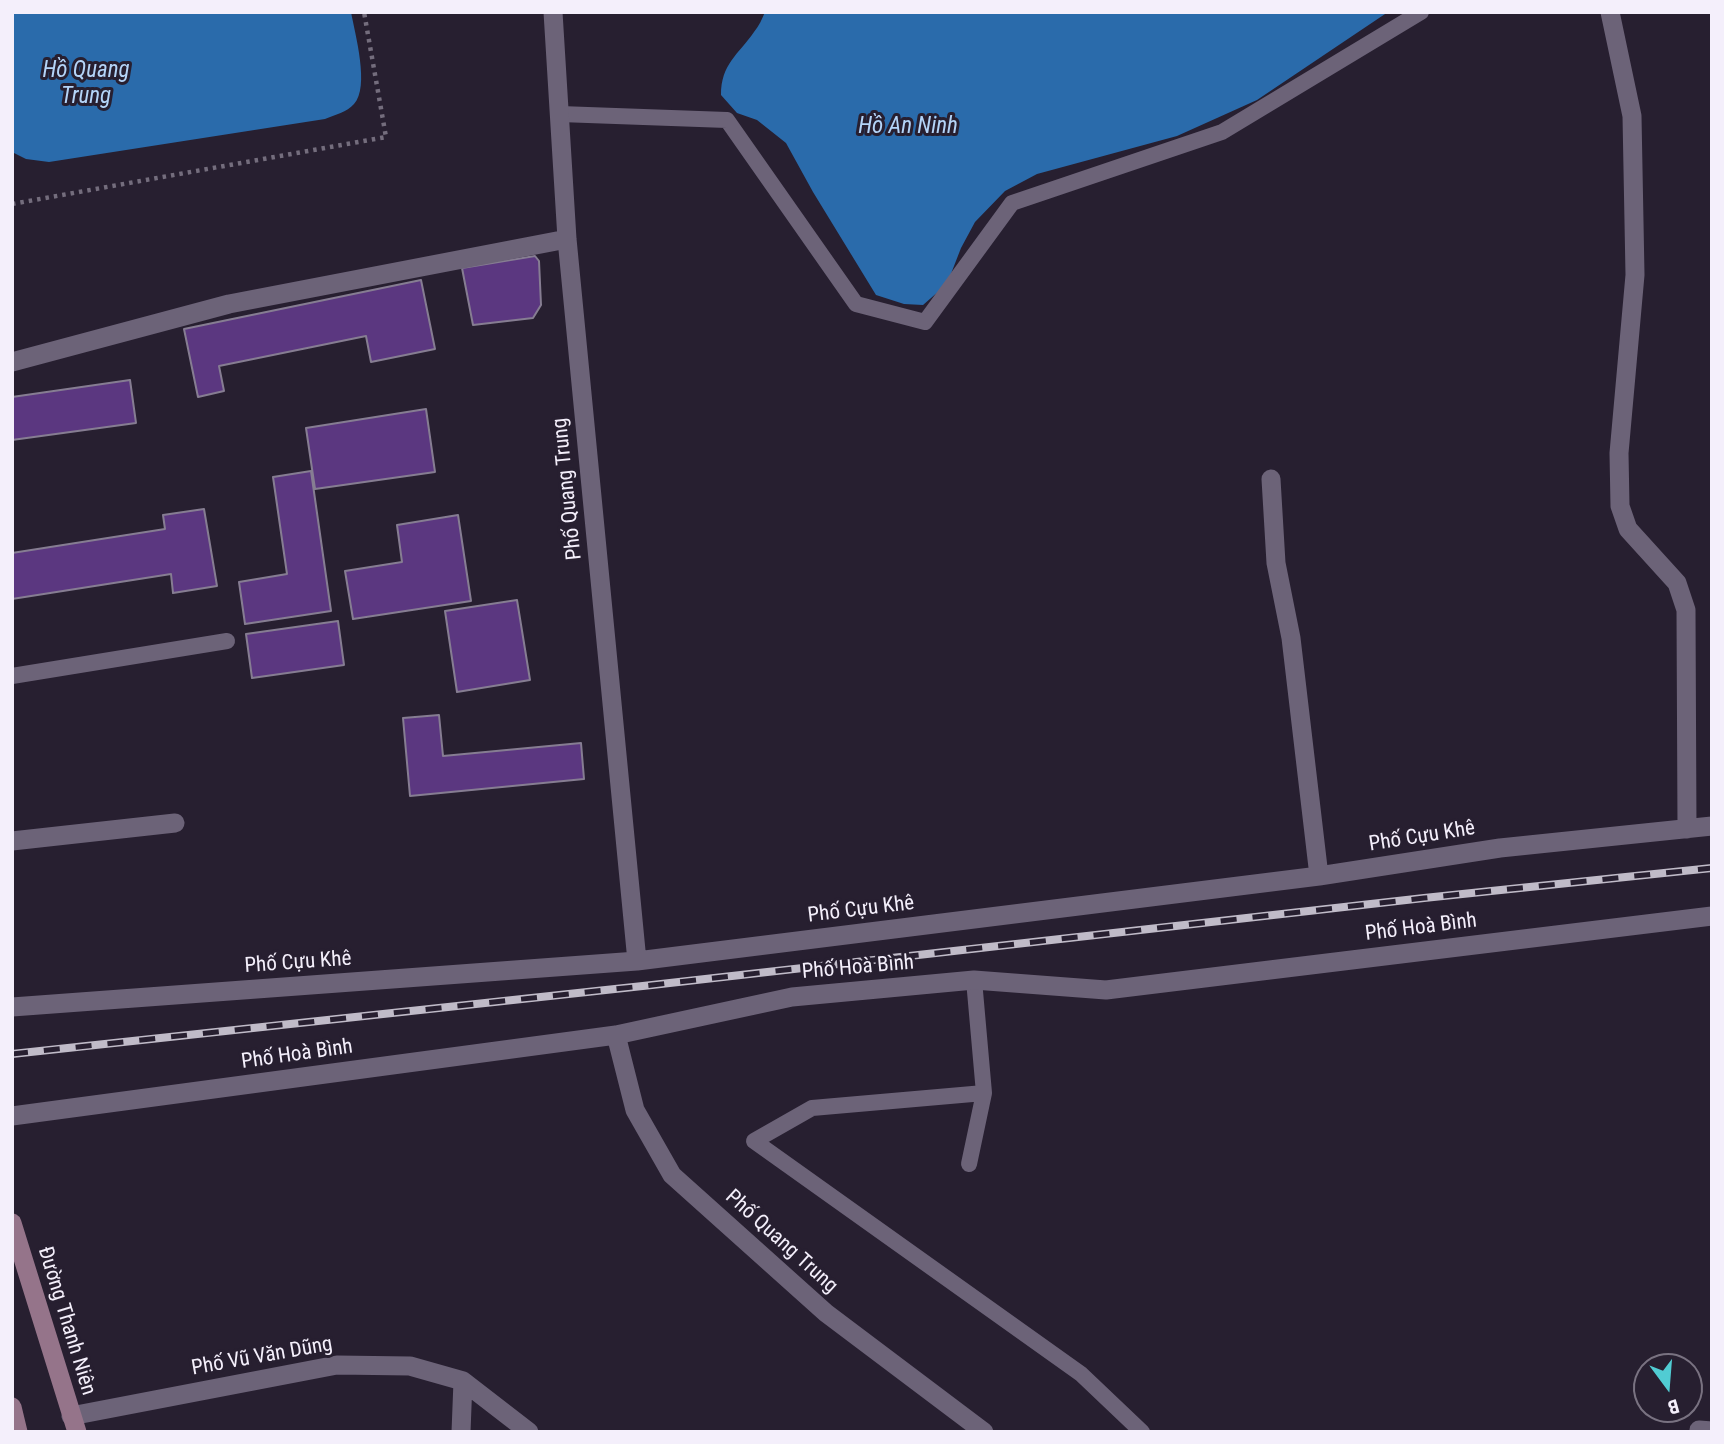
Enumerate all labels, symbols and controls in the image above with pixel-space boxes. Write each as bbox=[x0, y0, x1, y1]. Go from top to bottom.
water label: Hồ Quang Trung bbox=[43, 57, 129, 111]
water label: Hồ An Ninh bbox=[858, 113, 958, 141]
street label: Phố Quang Trung bbox=[548, 417, 588, 561]
street label: Phố Cựu Khê bbox=[1367, 816, 1477, 858]
street label: Phố Cựu Khê bbox=[806, 891, 916, 929]
street label: Phố Hoà Bình bbox=[1364, 909, 1478, 947]
street label: Phố Cựu Khê bbox=[244, 947, 352, 979]
street label: Phố Hoà Bình bbox=[801, 951, 915, 985]
street label: Phố Hoà Bình bbox=[240, 1035, 354, 1075]
street label: Phố Quang Trung bbox=[720, 1185, 842, 1299]
street label: Đường Thanh Niên bbox=[31, 1244, 101, 1398]
street label: Phố Vũ Văn Dũng bbox=[190, 1332, 334, 1382]
north arrow bbox=[1633, 1353, 1703, 1423]
text: B bbox=[1665, 1394, 1682, 1419]

